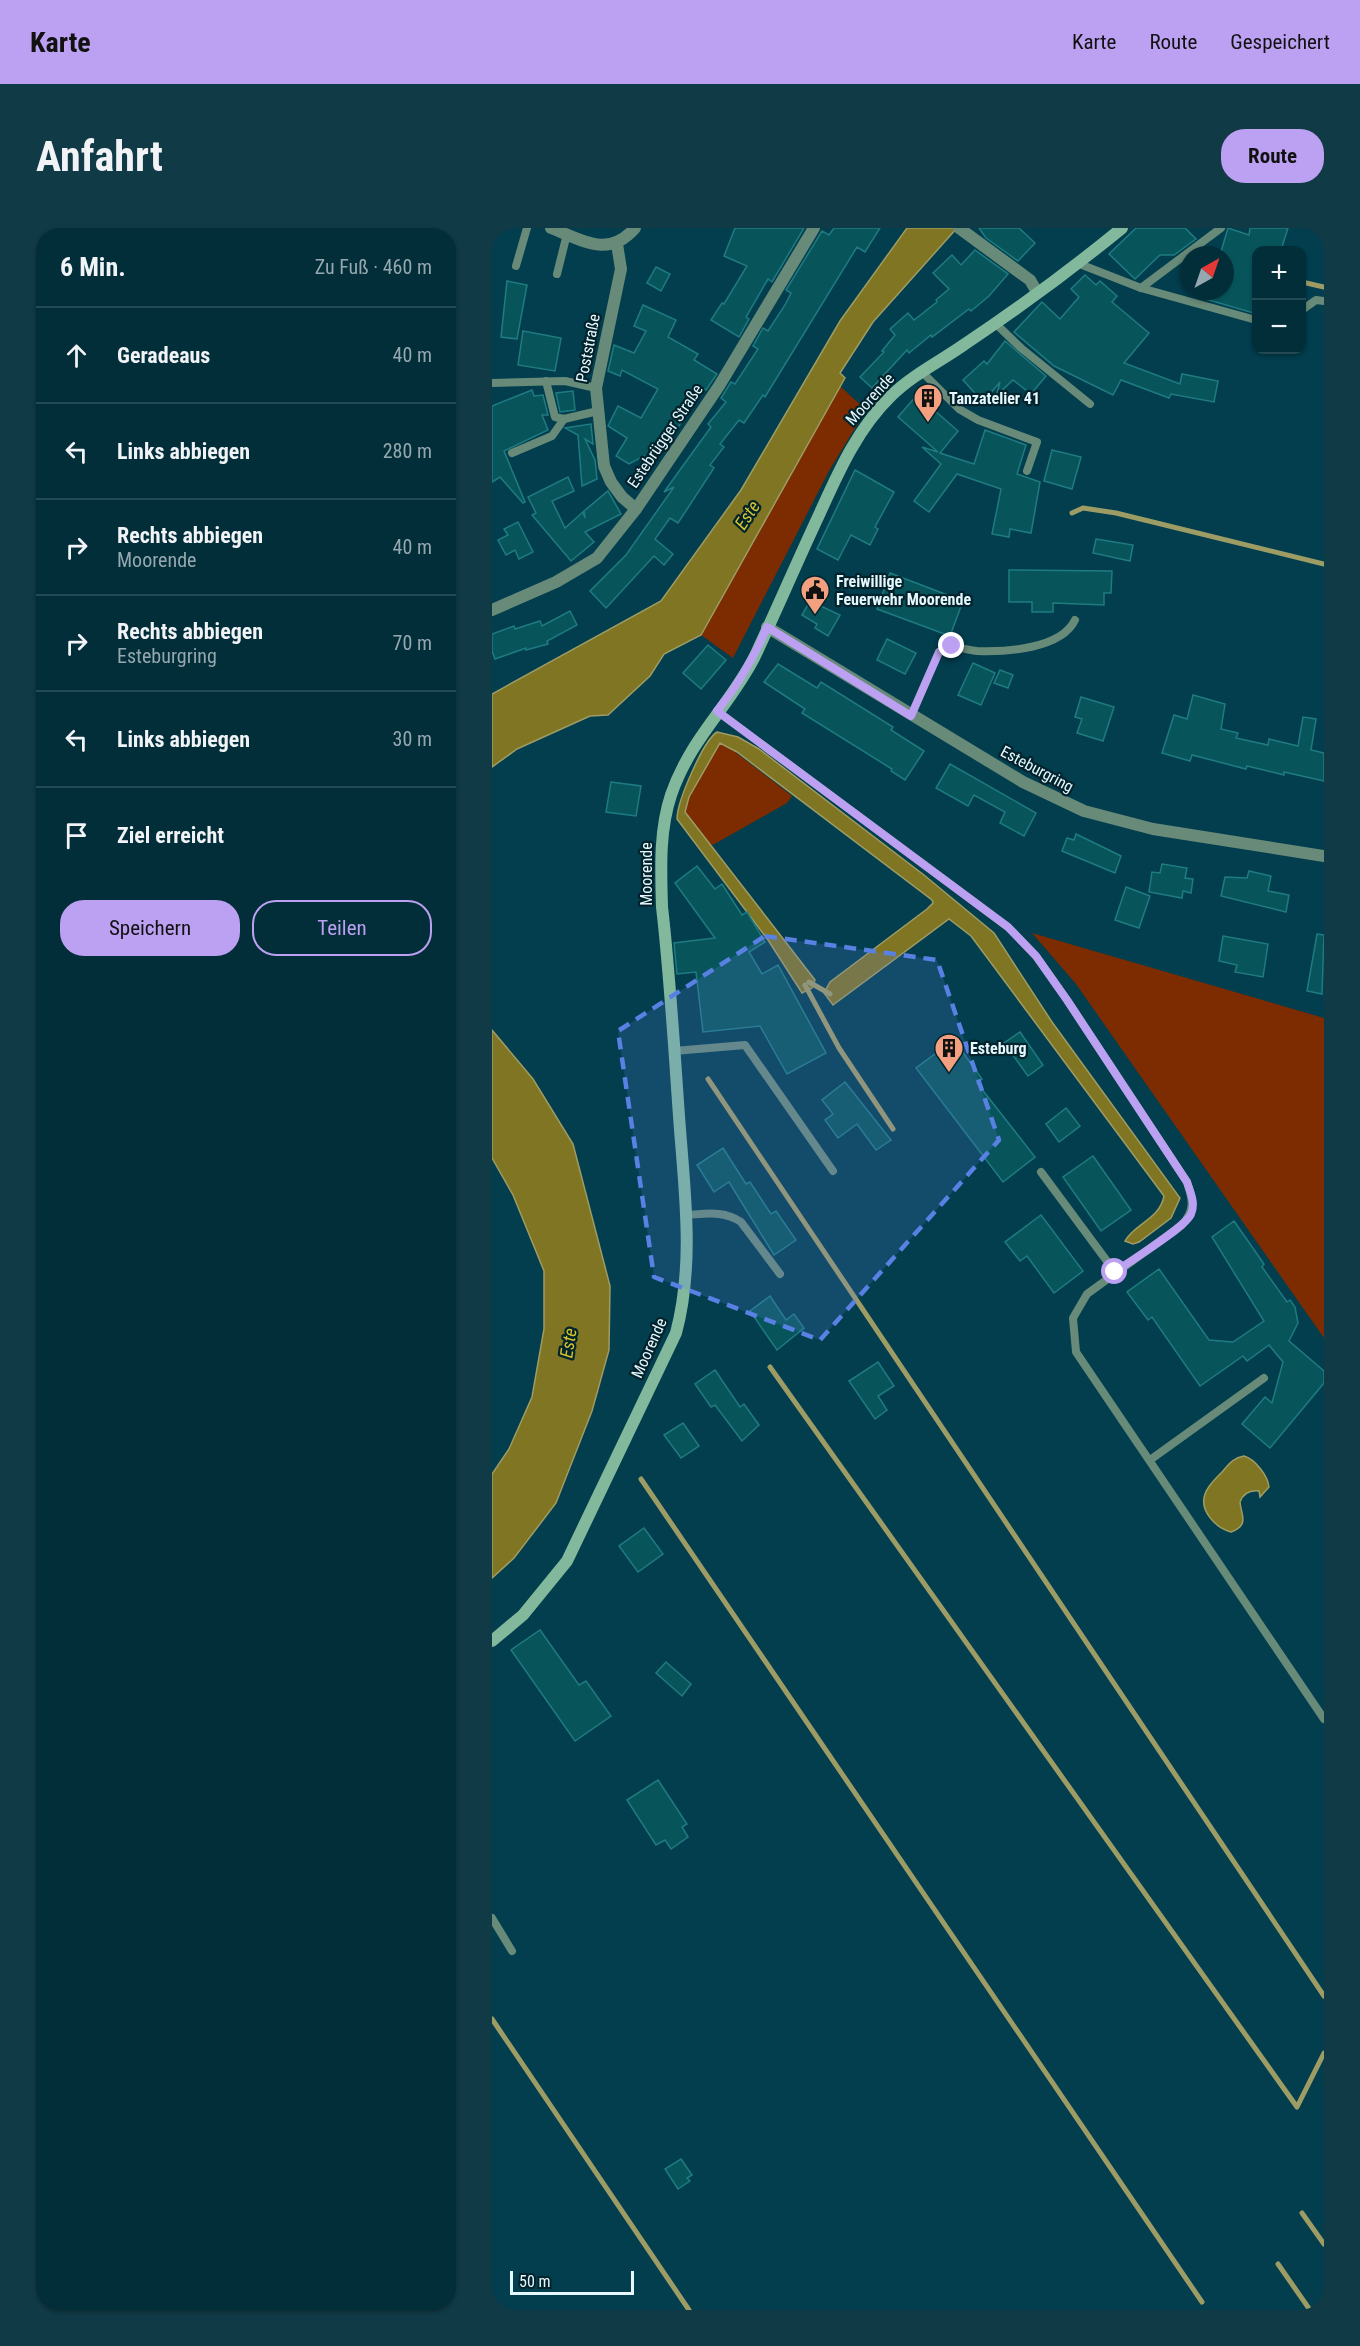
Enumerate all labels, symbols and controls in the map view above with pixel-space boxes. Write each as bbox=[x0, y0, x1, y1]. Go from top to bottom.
text: Karte bbox=[30, 26, 91, 59]
text: Karte bbox=[1072, 30, 1116, 54]
text: Route bbox=[1149, 30, 1197, 54]
text: Gespeichert bbox=[1230, 30, 1330, 54]
button: Route bbox=[1221, 129, 1324, 183]
text: Anfahrt bbox=[36, 132, 163, 181]
north arrow bbox=[1180, 246, 1234, 300]
map controls bbox=[1252, 246, 1306, 354]
button: + bbox=[1252, 246, 1306, 300]
text: 6 Min. bbox=[60, 252, 126, 282]
text: Zu Fuß · 460 m bbox=[315, 255, 432, 279]
button: − bbox=[1252, 300, 1306, 354]
street label: Poststraße bbox=[572, 312, 604, 384]
icon: ahead bbox=[60, 339, 93, 372]
text: Geradeaus bbox=[117, 343, 210, 368]
text: 40 m bbox=[393, 343, 432, 367]
street label: Moorende bbox=[842, 369, 898, 429]
street label: Estebrügger Straße bbox=[623, 381, 707, 491]
building icon: Tanzatelier 41 bbox=[912, 382, 944, 424]
place label: Tanzatelier 41 bbox=[949, 389, 1040, 408]
icon: left bbox=[60, 435, 93, 468]
text: Links abbiegen bbox=[117, 439, 250, 464]
text: 280 m bbox=[383, 439, 432, 463]
water label: Este bbox=[730, 497, 764, 533]
text: Rechts abbiegen bbox=[117, 523, 263, 548]
icon: right bbox=[60, 531, 93, 564]
text: 40 m bbox=[393, 535, 432, 559]
text: Moorende bbox=[117, 548, 196, 572]
place label: Freiwillige Feuerwehr Moorende bbox=[836, 572, 971, 609]
public building icon: Freiwillige Feuerwehr Moorende bbox=[799, 574, 831, 616]
text: Rechts abbiegen bbox=[117, 619, 263, 644]
icon: right bbox=[60, 627, 93, 660]
text: 70 m bbox=[393, 631, 432, 655]
route end bbox=[938, 632, 964, 658]
text: Esteburgring bbox=[117, 644, 217, 668]
icon: left bbox=[60, 723, 93, 756]
text: Links abbiegen bbox=[117, 727, 250, 752]
text: 30 m bbox=[393, 727, 432, 751]
street label: Esteburgring bbox=[997, 742, 1077, 796]
icon: arrive bbox=[60, 819, 93, 852]
text: Ziel erreicht bbox=[117, 823, 224, 848]
street label: Moorende bbox=[637, 842, 656, 906]
button: Speichern bbox=[60, 900, 240, 956]
button: Teilen bbox=[252, 900, 432, 956]
building icon: Esteburg bbox=[933, 1032, 965, 1074]
place label: Esteburg bbox=[970, 1039, 1027, 1058]
route start bbox=[1101, 1258, 1127, 1284]
street label: Moorende bbox=[627, 1315, 671, 1381]
water label: Este bbox=[556, 1327, 580, 1359]
scale bar bbox=[510, 2268, 634, 2296]
text: 50 m bbox=[519, 2272, 551, 2291]

